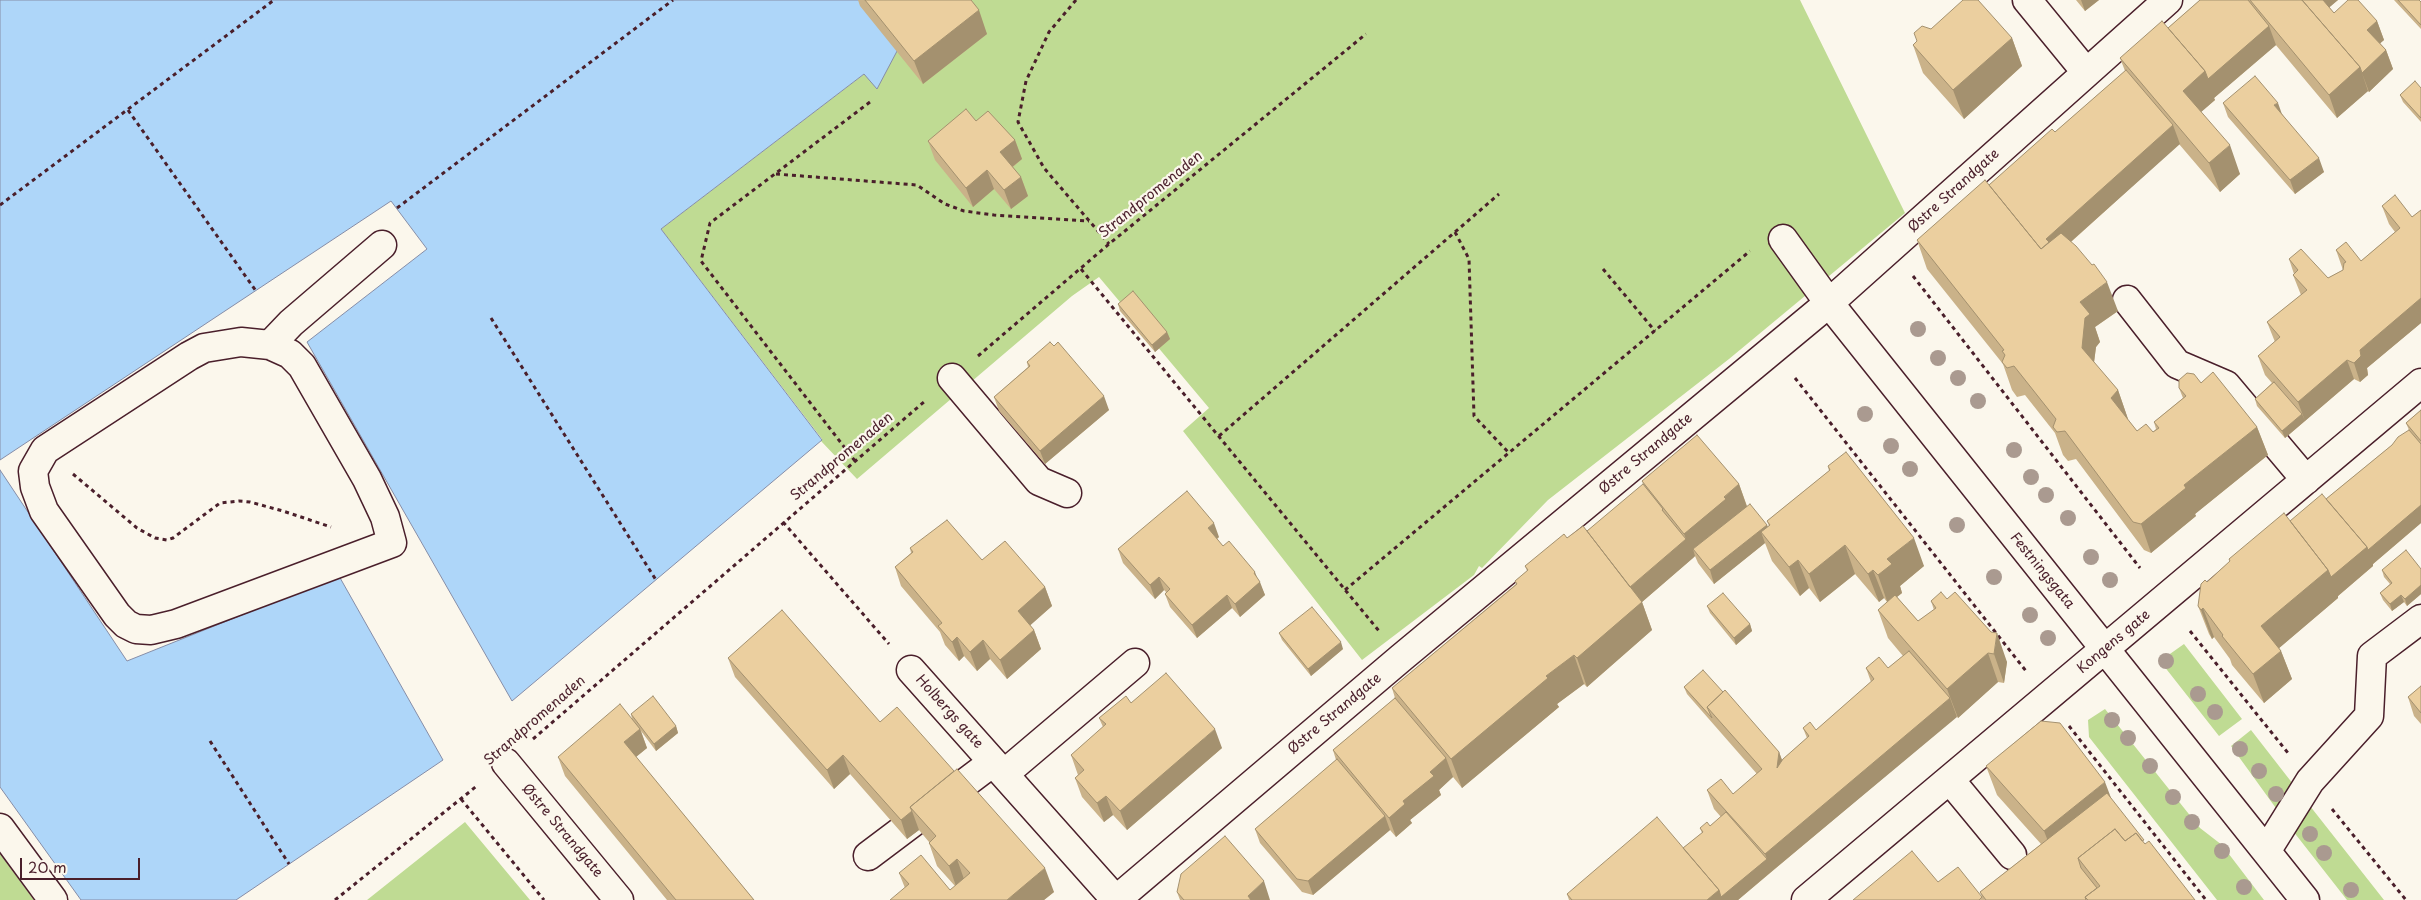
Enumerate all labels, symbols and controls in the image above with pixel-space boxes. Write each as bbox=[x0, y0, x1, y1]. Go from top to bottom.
street label: Østre Strandgate bbox=[1905, 146, 2003, 236]
street label: Strandpromenaden bbox=[1096, 148, 1206, 242]
street label: Strandpromenaden bbox=[787, 409, 897, 505]
street label: Østre Strandgate bbox=[1596, 410, 1696, 498]
street label: Festningsgata bbox=[2006, 530, 2078, 612]
street label: Kongens gate bbox=[2074, 607, 2154, 677]
street label: Østre Strandgate bbox=[1285, 670, 1385, 758]
street label: Holbergs gate bbox=[912, 672, 986, 752]
street label: Strandpromenaden bbox=[481, 673, 589, 769]
street label: Østre Strandgate bbox=[518, 781, 606, 881]
scale bar bbox=[22, 848, 142, 880]
text: 20 m bbox=[28, 855, 67, 878]

